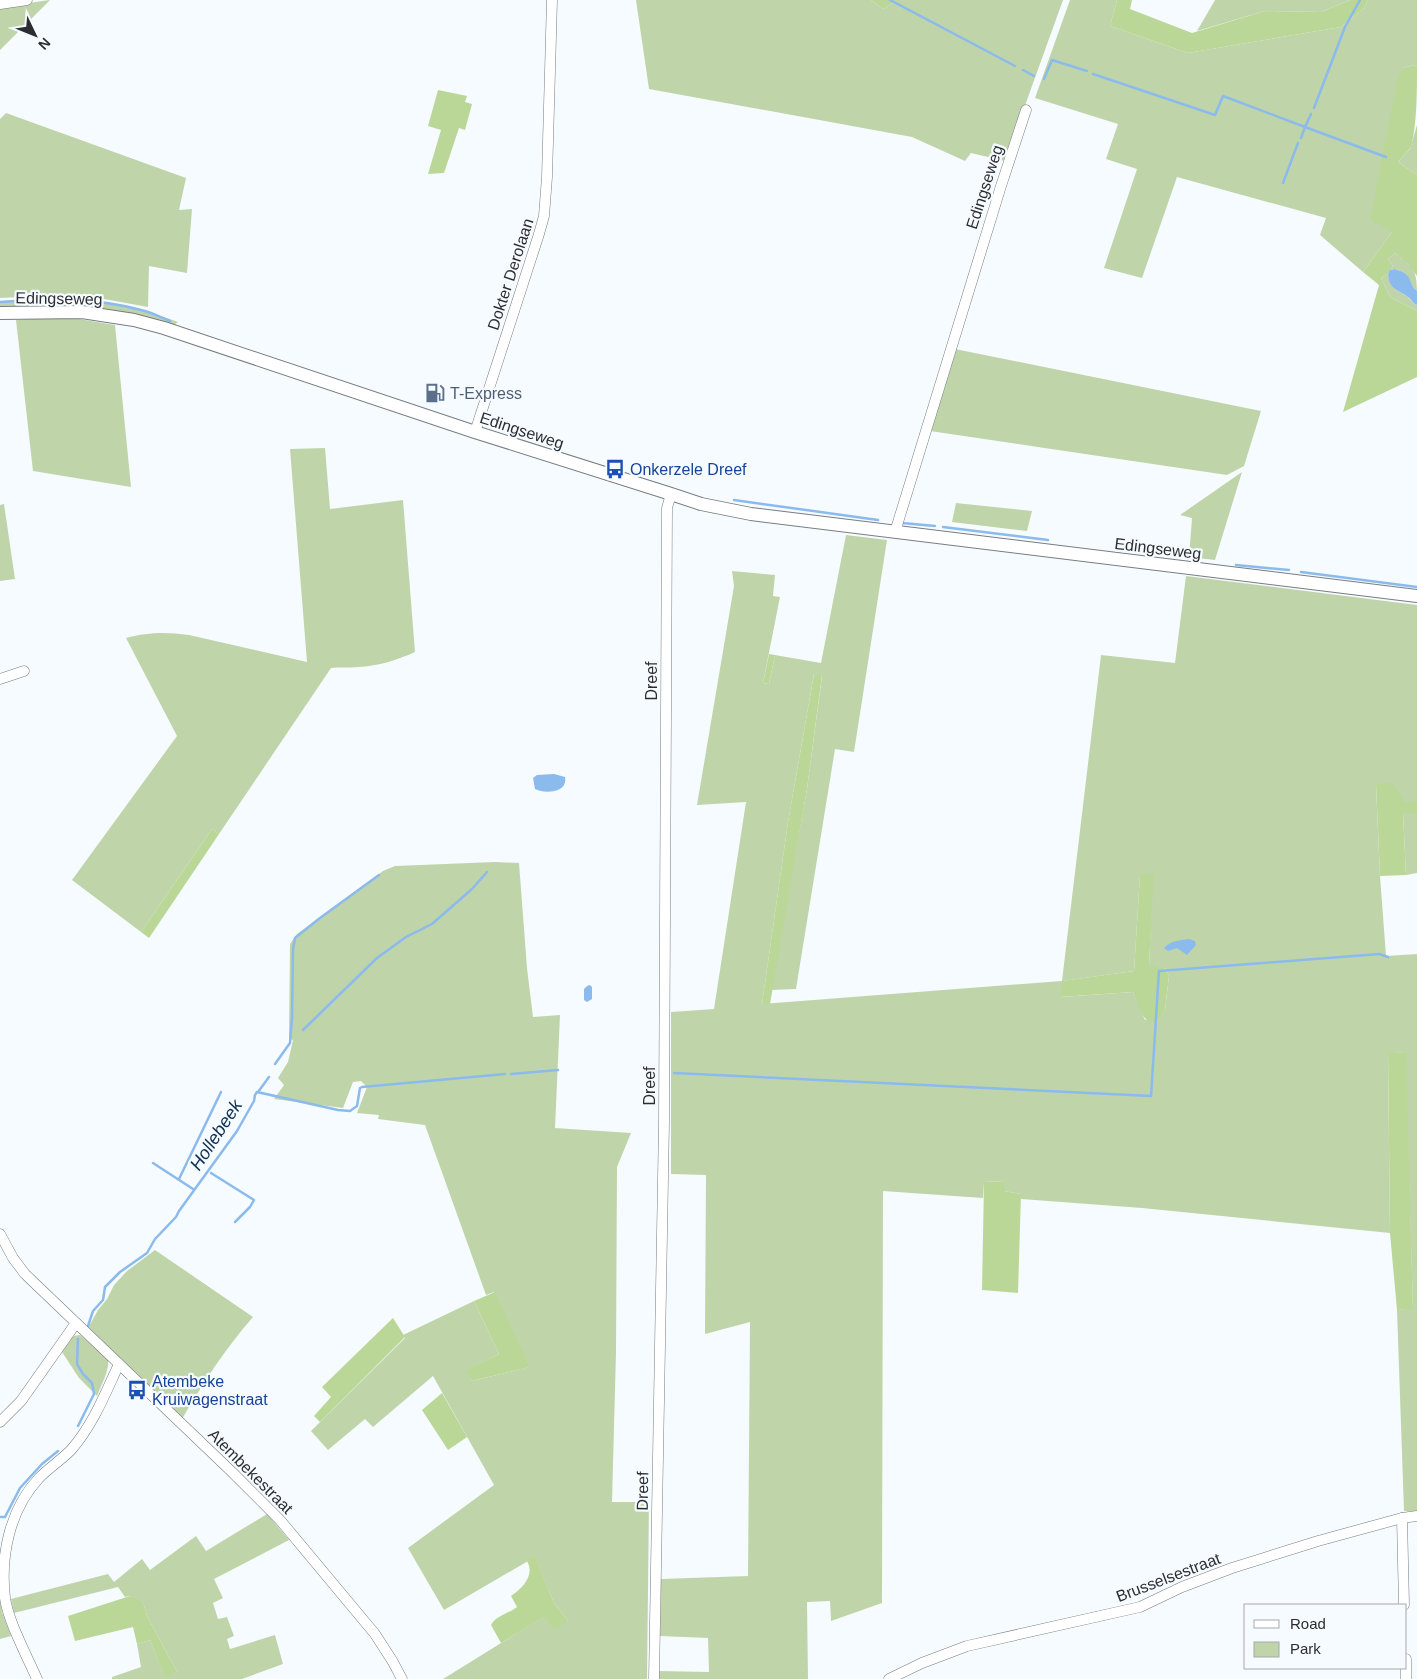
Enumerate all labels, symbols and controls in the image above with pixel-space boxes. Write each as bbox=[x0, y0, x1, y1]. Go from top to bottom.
north arrow bbox=[10, 10, 60, 60]
text: N bbox=[35, 35, 54, 53]
street label: Edingseweg bbox=[963, 143, 1006, 231]
street label: Dokter Derolaan bbox=[484, 216, 537, 332]
street label: Edingseweg bbox=[15, 289, 103, 308]
fuel station icon: T-Express bbox=[424, 382, 446, 404]
place label: T-Express bbox=[450, 385, 522, 402]
street label: Edingseweg bbox=[478, 409, 566, 452]
bus stop icon: Onkerzele Dreef bbox=[604, 458, 626, 480]
place label: Onkerzele Dreef bbox=[630, 461, 747, 478]
street label: Edingseweg bbox=[1114, 535, 1202, 562]
street label: Dreef bbox=[643, 661, 660, 701]
street label: Dreef bbox=[641, 1066, 658, 1106]
water label: Hollebeek bbox=[186, 1095, 247, 1174]
place label: Atembeke Kruiwagenstraat bbox=[152, 1373, 268, 1408]
bus stop icon: Atembeke Kruiwagenstraat bbox=[126, 1379, 148, 1401]
street label: Atembekestraat bbox=[205, 1426, 297, 1517]
street label: Dreef bbox=[634, 1471, 651, 1511]
street label: Brusselsestraat bbox=[1114, 1550, 1223, 1605]
legend bbox=[1244, 1604, 1407, 1669]
text: Road bbox=[1290, 1615, 1326, 1632]
text: Park bbox=[1290, 1640, 1321, 1657]

